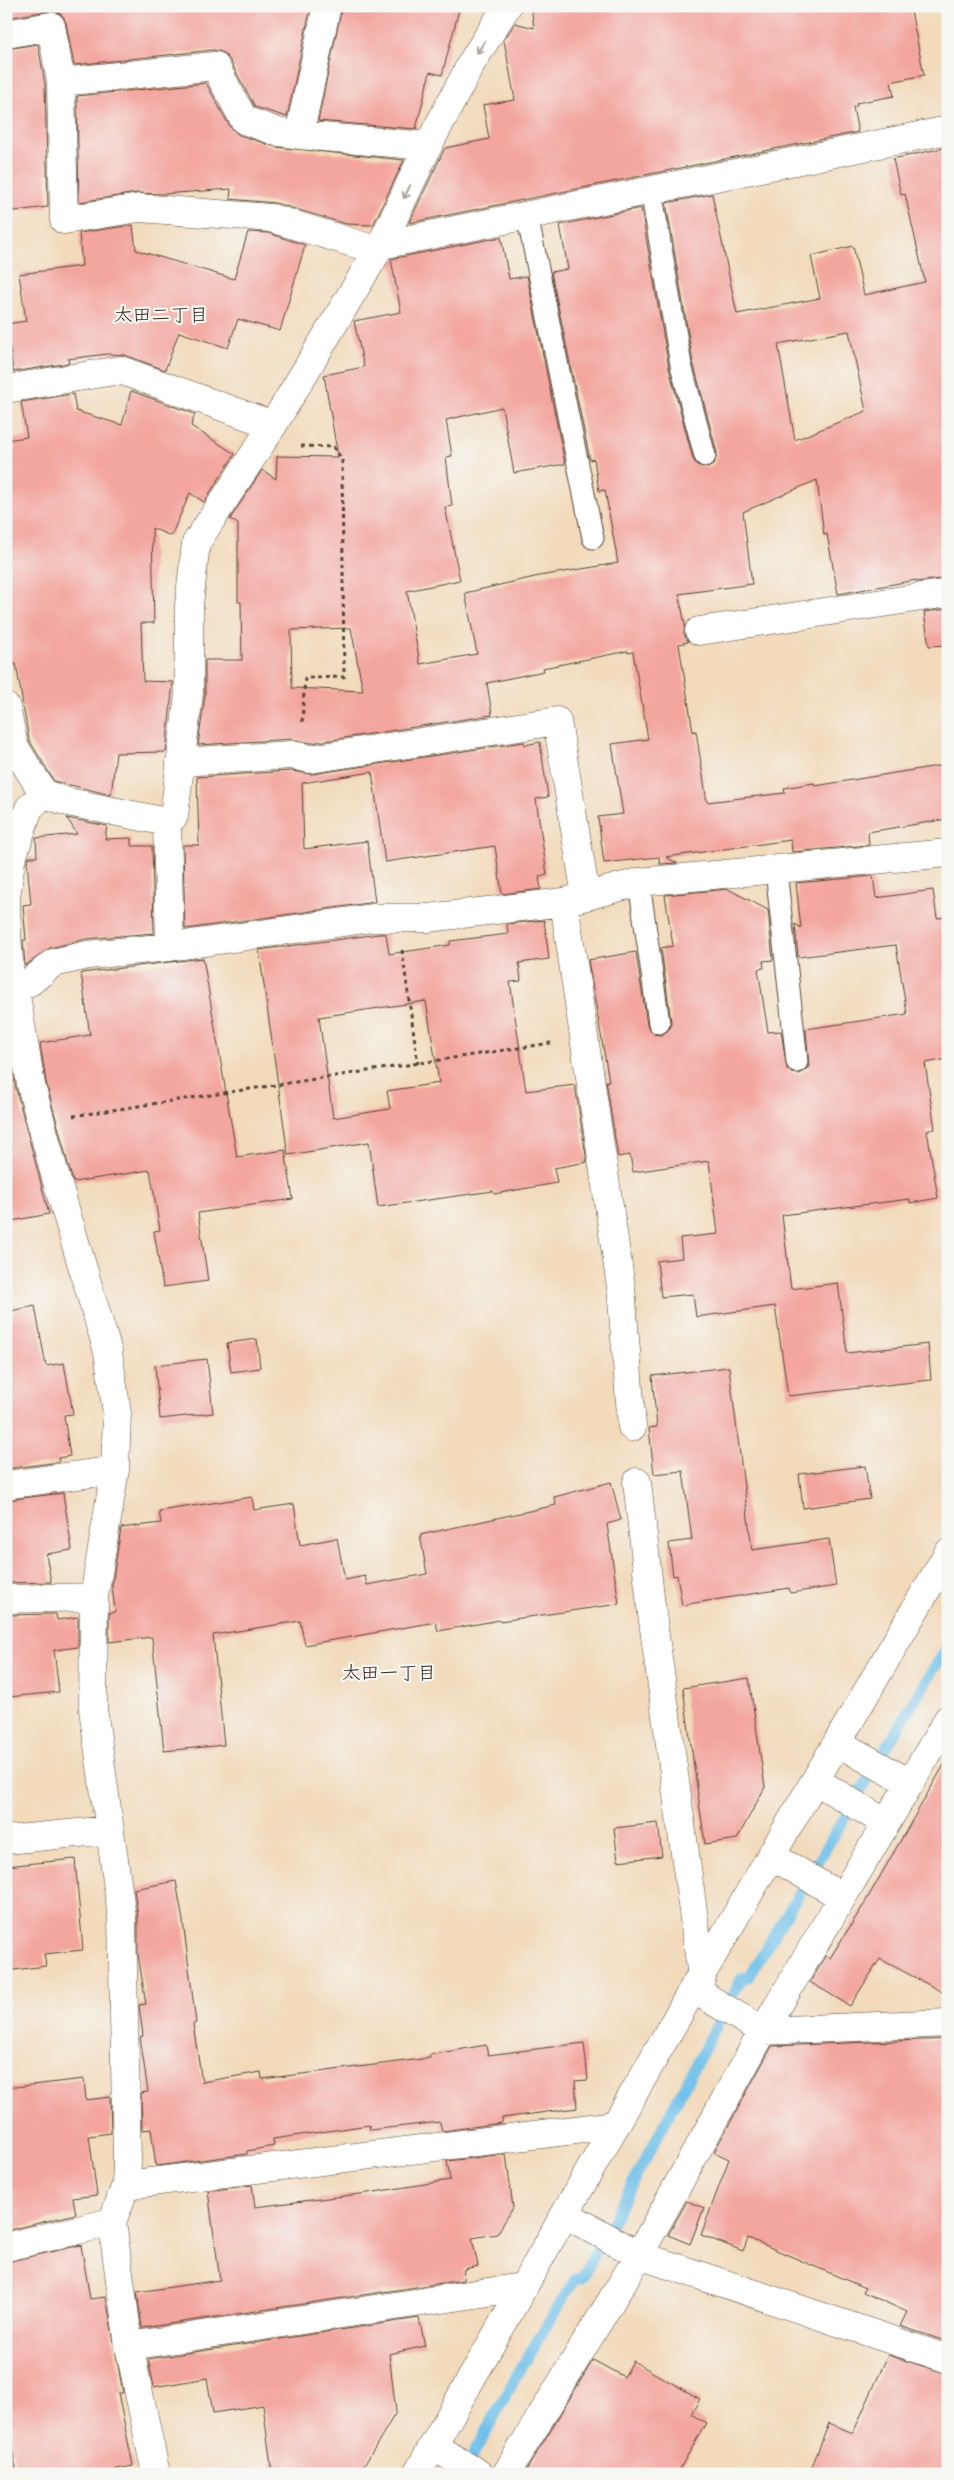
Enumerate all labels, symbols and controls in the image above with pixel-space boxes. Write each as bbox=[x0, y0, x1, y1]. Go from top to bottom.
one-way arrow bbox=[475, 40, 485, 54]
one-way arrow bbox=[401, 184, 411, 199]
district label: 太田二丁目 bbox=[113, 301, 209, 327]
district label: 太田一丁目 bbox=[341, 1659, 437, 1685]

